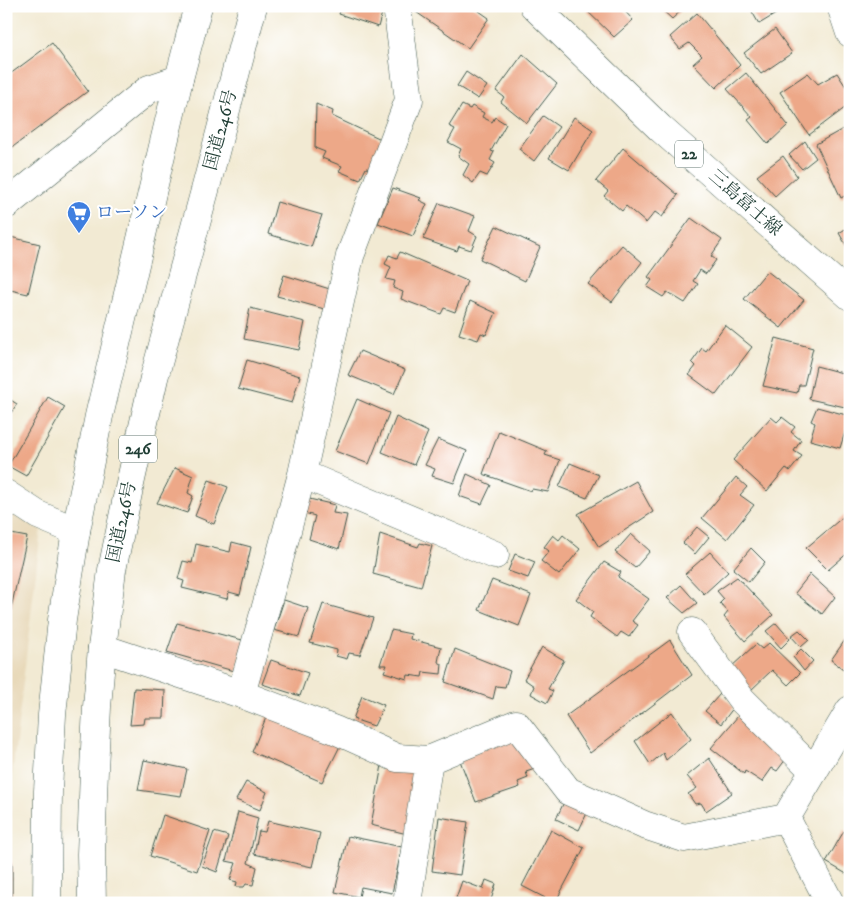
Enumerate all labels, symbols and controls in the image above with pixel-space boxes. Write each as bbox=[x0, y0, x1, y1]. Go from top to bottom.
street label: 国道246号 bbox=[200, 87, 242, 173]
road number: 22 bbox=[675, 140, 703, 168]
street label: 三島富士線 bbox=[704, 165, 786, 241]
supermarket icon: ローソン bbox=[66, 200, 92, 234]
place label: ローソン bbox=[96, 202, 167, 224]
road number: 246 bbox=[119, 436, 157, 462]
street label: 国道246号 bbox=[103, 479, 141, 565]

